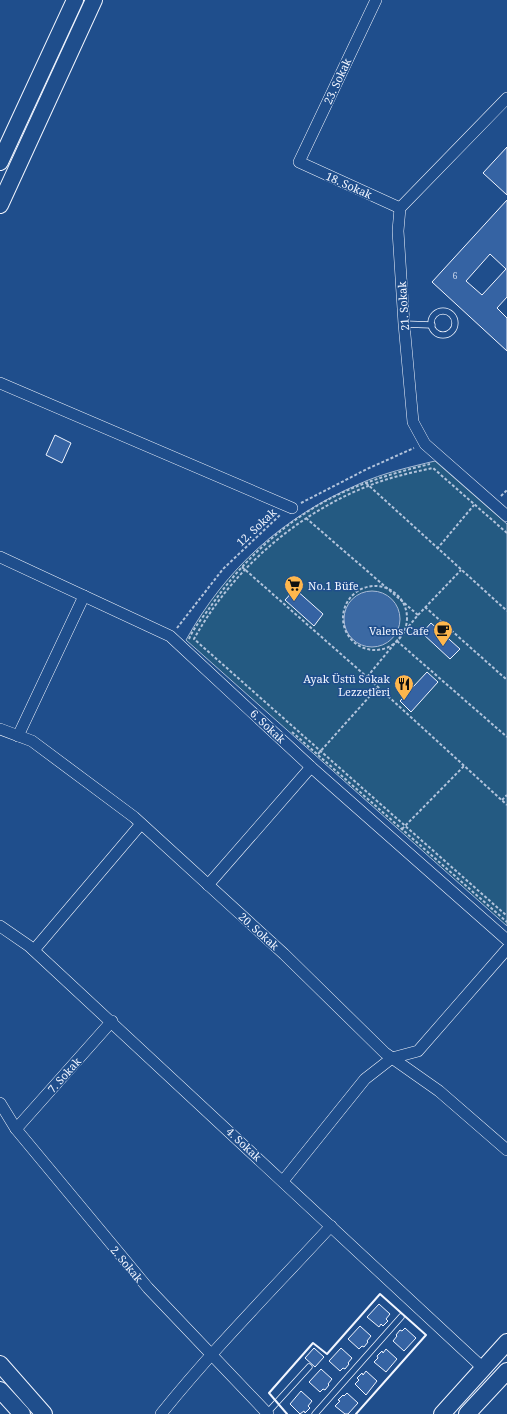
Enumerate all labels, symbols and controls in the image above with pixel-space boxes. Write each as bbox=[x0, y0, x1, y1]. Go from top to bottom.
street label: 23. Sokak bbox=[320, 55, 354, 107]
street label: 18. Sokak bbox=[323, 168, 375, 202]
house number: 6 bbox=[452, 269, 458, 282]
street label: 21. Sokak bbox=[394, 280, 412, 331]
street label: 12. Sokak bbox=[233, 504, 280, 549]
supermarket icon: No.1 Büfe bbox=[283, 574, 305, 602]
place label: No.1 Büfe bbox=[308, 578, 359, 593]
cafe icon: Valens Cafe bbox=[432, 619, 454, 647]
place label: Valens Cafe bbox=[369, 623, 429, 638]
place label: Ayak Üstü Sokak Lezzetleri bbox=[303, 671, 391, 699]
restaurant icon: Ayak Üstü Sokak Lezzetleri bbox=[393, 673, 415, 701]
street label: 6. Sokak bbox=[247, 706, 289, 747]
street label: 20. Sokak bbox=[236, 909, 283, 953]
street label: 7. Sokak bbox=[44, 1054, 84, 1096]
street label: 4. Sokak bbox=[223, 1124, 265, 1165]
street label: 2. Sokak bbox=[107, 1243, 147, 1286]

